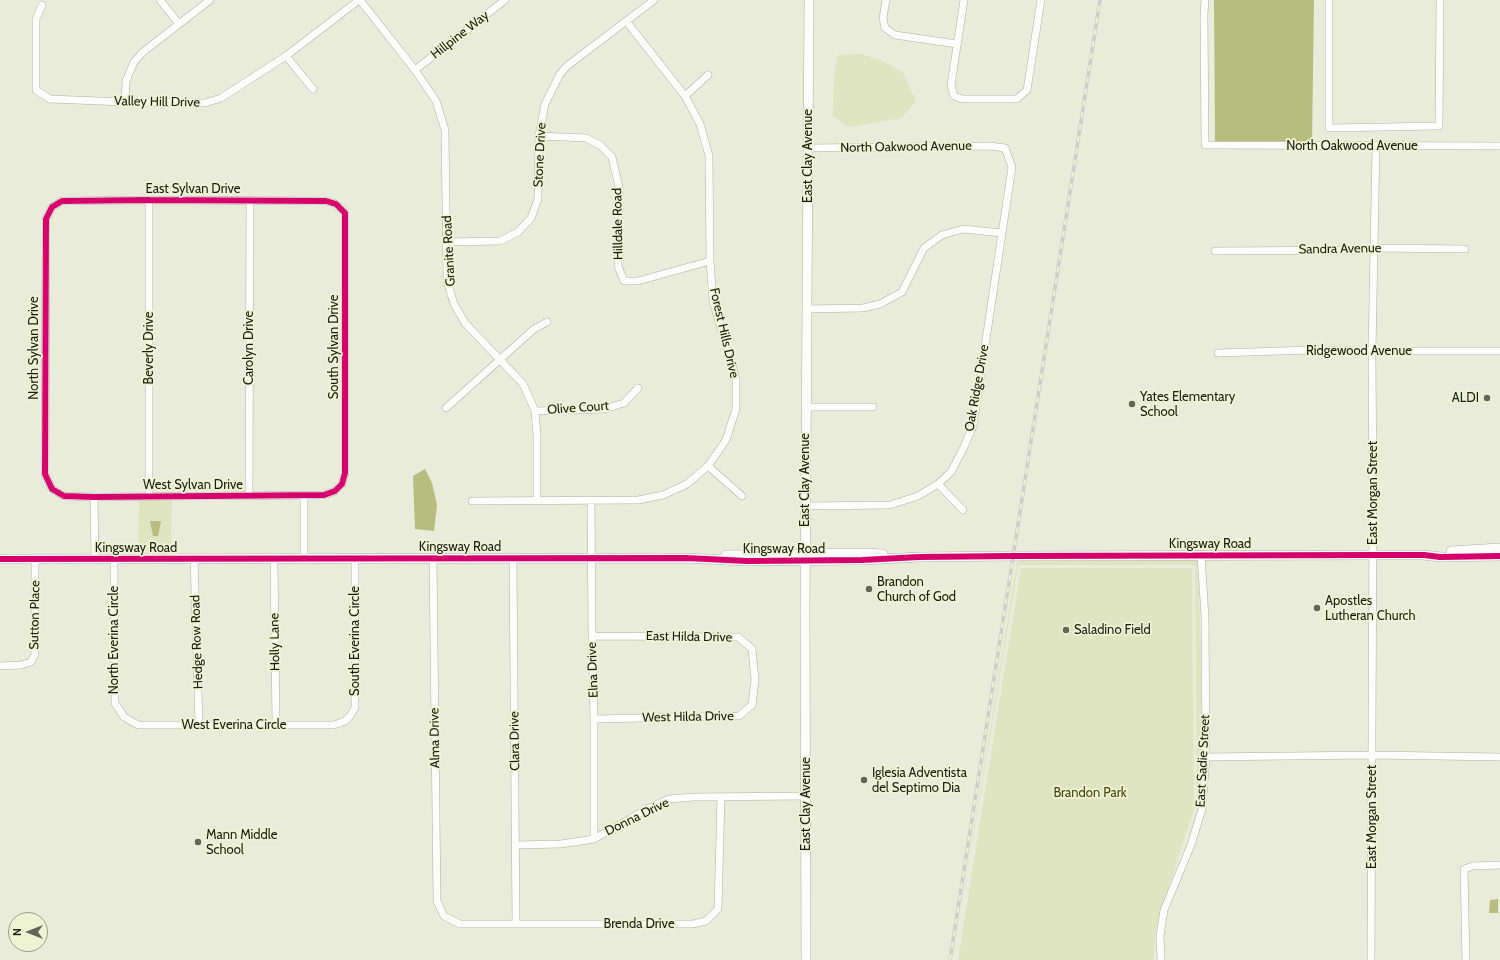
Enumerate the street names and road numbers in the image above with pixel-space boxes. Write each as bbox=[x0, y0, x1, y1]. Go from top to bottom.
street label: Hillpine Way bbox=[428, 8, 492, 62]
street label: Valley Hill Drive bbox=[114, 93, 200, 111]
street label: East Clay Avenue bbox=[800, 109, 816, 203]
street label: Stone Drive bbox=[531, 122, 549, 188]
street label: North Oakwood Avenue bbox=[840, 138, 972, 156]
street label: North Oakwood Avenue bbox=[1286, 138, 1418, 154]
street label: East Sylvan Drive bbox=[146, 181, 240, 197]
street label: Hilldale Road bbox=[610, 188, 626, 260]
street label: Granite Road bbox=[439, 215, 459, 287]
street label: Sandra Avenue bbox=[1299, 240, 1381, 258]
street label: Forest Hills Drive bbox=[706, 286, 742, 380]
street label: South Sylvan Drive bbox=[326, 295, 342, 399]
street label: North Sylvan Drive bbox=[26, 296, 42, 400]
street label: Beverly Drive bbox=[141, 311, 157, 385]
street label: Carolyn Drive bbox=[241, 311, 257, 385]
street label: Oak Ridge Drive bbox=[962, 343, 992, 433]
street label: Ridgewood Avenue bbox=[1306, 343, 1412, 359]
street label: Olive Court bbox=[547, 398, 609, 418]
street label: East Clay Avenue bbox=[797, 433, 813, 527]
street label: East Morgan Street bbox=[1365, 441, 1381, 545]
street label: West Sylvan Drive bbox=[143, 477, 243, 493]
street label: Kingsway Road bbox=[1169, 536, 1251, 552]
street label: Kingsway Road bbox=[419, 539, 501, 555]
street label: Kingsway Road bbox=[95, 540, 177, 556]
street label: Kingsway Road bbox=[743, 541, 825, 557]
street label: Sutton Place bbox=[27, 580, 43, 650]
street label: North Everina Circle bbox=[106, 586, 122, 694]
street label: South Everina Circle bbox=[347, 586, 363, 696]
street label: Hedge Row Road bbox=[188, 595, 206, 689]
street label: Holly Lane bbox=[267, 613, 283, 671]
street label: East Hilda Drive bbox=[646, 628, 732, 646]
street label: Elna Drive bbox=[584, 642, 602, 698]
street label: Alma Drive bbox=[427, 708, 443, 768]
street label: West Hilda Drive bbox=[642, 708, 734, 726]
street label: Clara Drive bbox=[507, 711, 523, 771]
street label: East Sadie Street bbox=[1193, 714, 1213, 808]
street label: West Everina Circle bbox=[181, 717, 287, 733]
street label: East Clay Avenue bbox=[798, 757, 814, 851]
street label: East Morgan Street bbox=[1364, 765, 1380, 869]
street label: Donna Drive bbox=[602, 795, 672, 839]
street label: Brenda Drive bbox=[603, 916, 675, 932]

